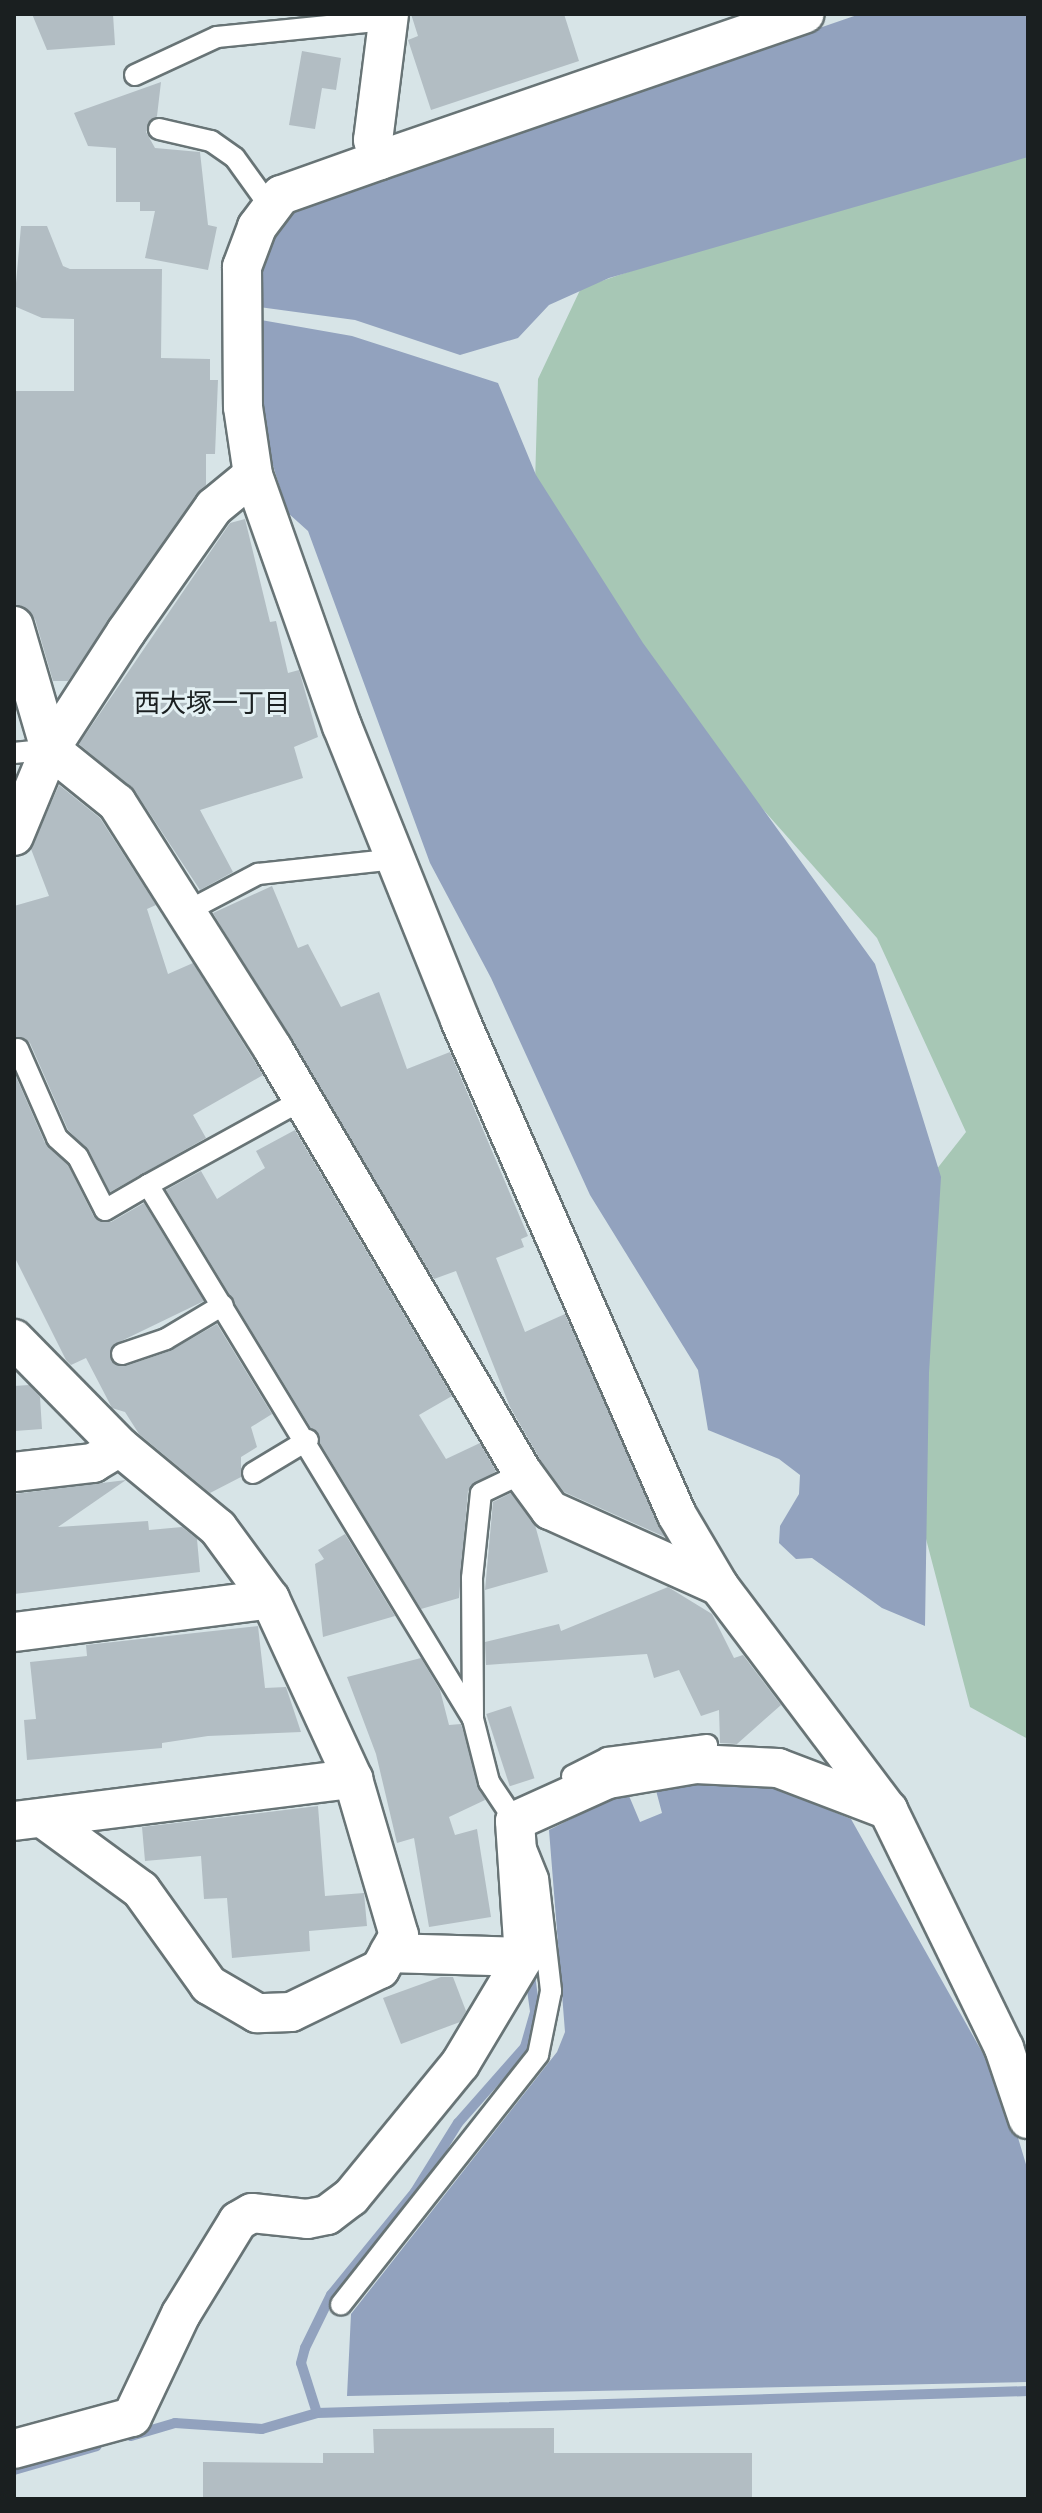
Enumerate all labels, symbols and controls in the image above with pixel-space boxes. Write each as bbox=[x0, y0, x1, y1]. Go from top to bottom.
district label: 西大塚一丁目 bbox=[134, 688, 290, 720]

